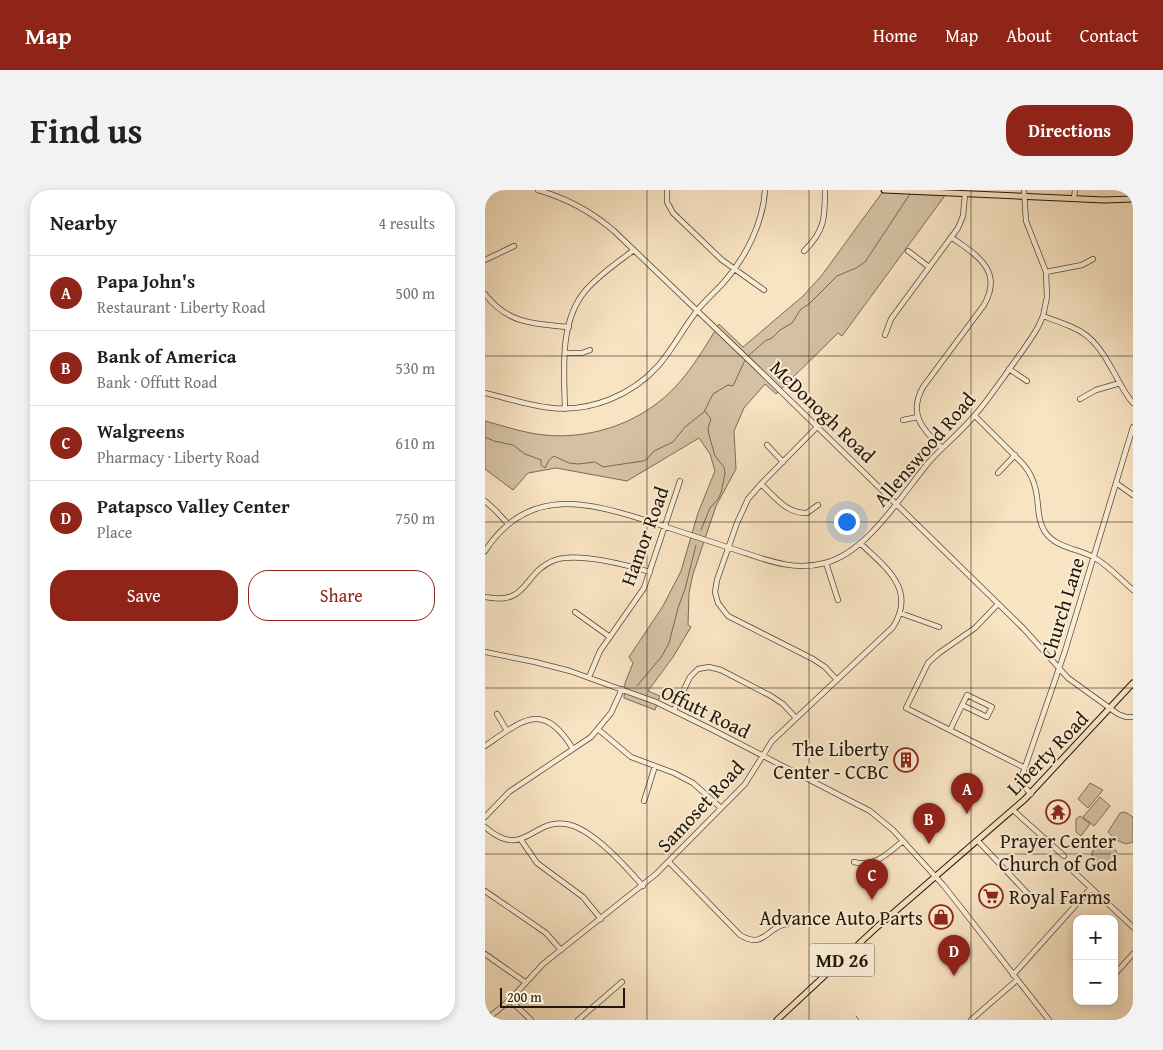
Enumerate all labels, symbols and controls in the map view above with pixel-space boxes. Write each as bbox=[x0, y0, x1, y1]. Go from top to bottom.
text: Map bbox=[25, 18, 72, 53]
text: Home bbox=[873, 22, 917, 49]
text: Map bbox=[945, 22, 978, 49]
text: About bbox=[1006, 22, 1052, 49]
text: Contact bbox=[1080, 22, 1138, 49]
text: Find us bbox=[30, 105, 143, 156]
button: Directions bbox=[1006, 105, 1133, 156]
text: Nearby bbox=[50, 207, 117, 238]
text: 4 results bbox=[378, 211, 435, 235]
text: Papa John's bbox=[97, 267, 195, 295]
text: A bbox=[61, 281, 71, 305]
text: 500 m bbox=[395, 281, 435, 305]
text: Restaurant · Liberty Road bbox=[97, 295, 266, 319]
text: Bank of America bbox=[97, 342, 237, 370]
street label: McDonogh Road bbox=[764, 353, 882, 469]
text: B bbox=[61, 356, 71, 380]
text: 530 m bbox=[395, 356, 435, 380]
text: Bank · Offutt Road bbox=[97, 370, 217, 394]
street label: Allenswood Road bbox=[866, 385, 982, 513]
text: Walgreens bbox=[97, 417, 185, 445]
text: C bbox=[61, 431, 71, 455]
text: 610 m bbox=[395, 431, 435, 455]
text: Pharmacy · Liberty Road bbox=[97, 445, 259, 469]
street label: Hamor Road bbox=[613, 482, 675, 590]
text: Patapsco Valley Center bbox=[97, 492, 290, 520]
text: D bbox=[61, 506, 71, 530]
text: 750 m bbox=[395, 506, 435, 530]
your location bbox=[834, 509, 860, 535]
text: Place bbox=[97, 520, 132, 544]
street label: Church Lane bbox=[1033, 554, 1091, 662]
button: Save bbox=[50, 570, 238, 621]
button: Share bbox=[248, 570, 435, 621]
street label: Offutt Road bbox=[656, 677, 756, 745]
street label: Liberty Road bbox=[1000, 704, 1095, 801]
place label: The Liberty Center - CCBC bbox=[773, 734, 889, 786]
building icon: The Liberty Center - CCBC bbox=[893, 747, 919, 773]
street label: Samoset Road bbox=[650, 753, 751, 858]
pin: A bbox=[951, 773, 983, 814]
temple icon: Prayer Center Church of God bbox=[1045, 799, 1071, 825]
pin: B bbox=[913, 803, 945, 844]
place label: Prayer Center Church of God bbox=[999, 826, 1118, 878]
pin: C bbox=[856, 859, 888, 900]
place label: Royal Farms bbox=[1009, 882, 1111, 911]
supermarket icon: Royal Farms bbox=[978, 883, 1004, 909]
place label: Advance Auto Parts bbox=[759, 903, 923, 932]
shop icon: Advance Auto Parts bbox=[928, 904, 954, 930]
map controls bbox=[1073, 915, 1118, 1005]
button: + bbox=[1073, 915, 1118, 960]
pin: D bbox=[938, 935, 970, 976]
road number: MD 26 bbox=[809, 944, 875, 976]
button: − bbox=[1073, 960, 1118, 1005]
scale bar bbox=[500, 985, 625, 1008]
text: 200 m bbox=[507, 987, 542, 1007]

